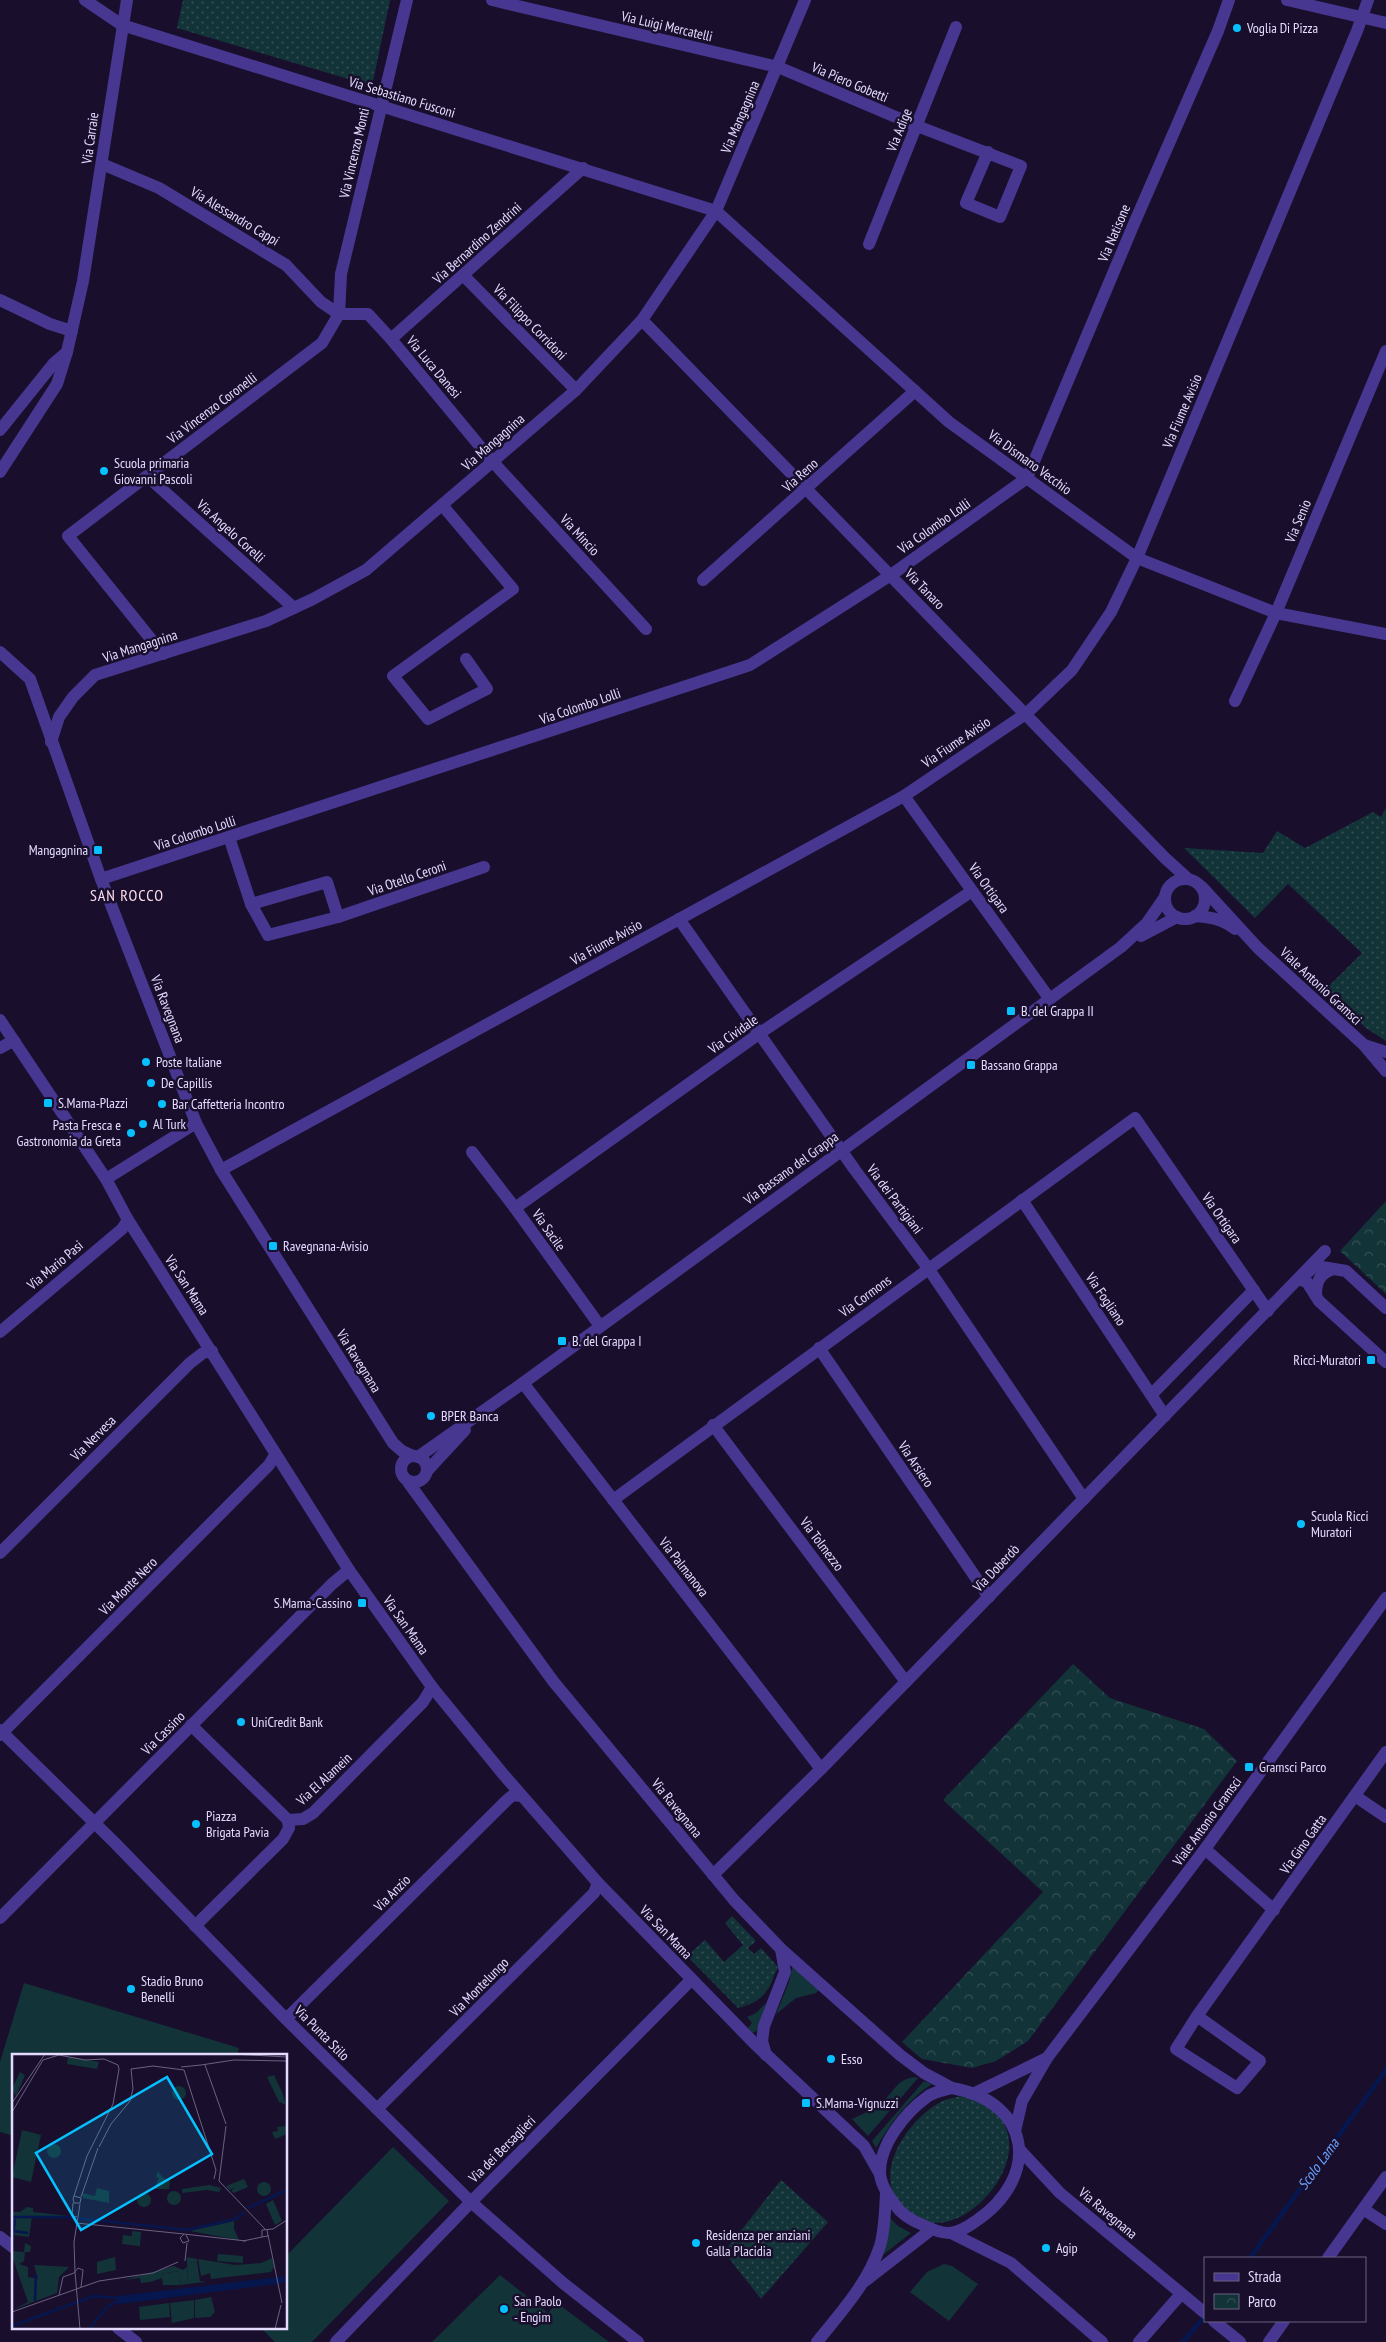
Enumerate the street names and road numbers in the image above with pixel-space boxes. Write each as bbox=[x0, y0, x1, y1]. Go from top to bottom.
street label: Via Luigi Mercatelli bbox=[619, 7, 714, 45]
street label: Via Piero Gobetti bbox=[808, 57, 891, 106]
street label: Via Sebastiano Fusconi bbox=[346, 72, 457, 122]
street label: Via Mangagnina bbox=[716, 78, 763, 157]
street label: Via Adige bbox=[882, 105, 916, 155]
street label: Via Vincenzo Monti bbox=[335, 106, 373, 201]
street label: Via Carraie bbox=[77, 111, 103, 166]
street label: Via Alessandro Cappi bbox=[186, 182, 283, 250]
street label: Via Bernardino Zendrini bbox=[428, 198, 525, 288]
street label: Via Natisone bbox=[1093, 201, 1134, 265]
street label: Via Filippo Corridoni bbox=[489, 280, 571, 364]
street label: Via Luca Danesi bbox=[402, 331, 465, 402]
street label: Via Vincenzo Coronelli bbox=[163, 368, 260, 448]
street label: Via Fiume Avisio bbox=[1158, 371, 1206, 452]
street label: Via Mangagnina bbox=[457, 410, 528, 475]
street label: Via Dismano Vecchio bbox=[984, 425, 1075, 498]
street label: Via Reno bbox=[778, 454, 822, 496]
street label: Via Colombo Lolli bbox=[893, 494, 974, 558]
street label: Via Angelo Corelli bbox=[192, 495, 269, 566]
street label: Via Senio bbox=[1281, 497, 1315, 546]
street label: Via Mincio bbox=[556, 510, 604, 560]
street label: Via Tanaro bbox=[900, 564, 949, 613]
street label: Via Mangagnina bbox=[99, 625, 180, 667]
street label: Via Colombo Lolli bbox=[536, 684, 623, 729]
street label: Via Fiume Avisio bbox=[917, 712, 994, 772]
street label: Via Colombo Lolli bbox=[151, 811, 238, 855]
street label: Via Otello Ceroni bbox=[364, 856, 449, 900]
street label: Via Ortigara bbox=[964, 858, 1013, 917]
street label: Via Fiume Avisio bbox=[566, 915, 645, 969]
street label: Viale Antonio Gramsci bbox=[1275, 943, 1366, 1029]
street label: Via Ravegnana bbox=[147, 972, 189, 1045]
street label: Via Cividale bbox=[704, 1010, 762, 1058]
street label: Via Bassano del Grappa bbox=[739, 1128, 842, 1209]
street label: Via dei Partigiani bbox=[862, 1160, 927, 1237]
street label: Via Ortigara bbox=[1197, 1188, 1246, 1247]
street label: Via Sacile bbox=[528, 1205, 570, 1254]
street label: Via Mario Pasi bbox=[22, 1236, 87, 1294]
street label: Via San Mama bbox=[160, 1251, 213, 1318]
street label: Via Fogliano bbox=[1081, 1268, 1130, 1329]
street label: Via Cormons bbox=[835, 1271, 895, 1322]
street label: Via Ravegnana bbox=[332, 1325, 385, 1396]
street label: Via Nervesa bbox=[66, 1412, 119, 1465]
street label: Via Arsiero bbox=[894, 1437, 938, 1490]
street label: Via Tolmezzo bbox=[795, 1513, 848, 1574]
street label: Via Palmanova bbox=[655, 1533, 713, 1600]
street label: Via Doberdò bbox=[968, 1540, 1023, 1596]
street label: Via Monte Nero bbox=[94, 1553, 161, 1620]
street label: Via San Mama bbox=[379, 1591, 433, 1658]
street label: Via Cassino bbox=[137, 1707, 189, 1759]
street label: Via El Alamein bbox=[292, 1749, 356, 1810]
street label: Viale Antonio Gramsci bbox=[1168, 1773, 1245, 1870]
street label: Via Ravegnana bbox=[647, 1774, 706, 1841]
street label: Via Gino Gatta bbox=[1275, 1811, 1330, 1878]
street label: Via Anzio bbox=[369, 1871, 414, 1916]
street label: Via San Mama bbox=[635, 1901, 696, 1963]
street label: Via Montelungo bbox=[445, 1954, 512, 2021]
street label: Via Punta Stilo bbox=[290, 2001, 353, 2064]
street label: Via dei Bersaglieri bbox=[464, 2112, 539, 2187]
street label: Via Ravegnana bbox=[1074, 2183, 1141, 2243]

